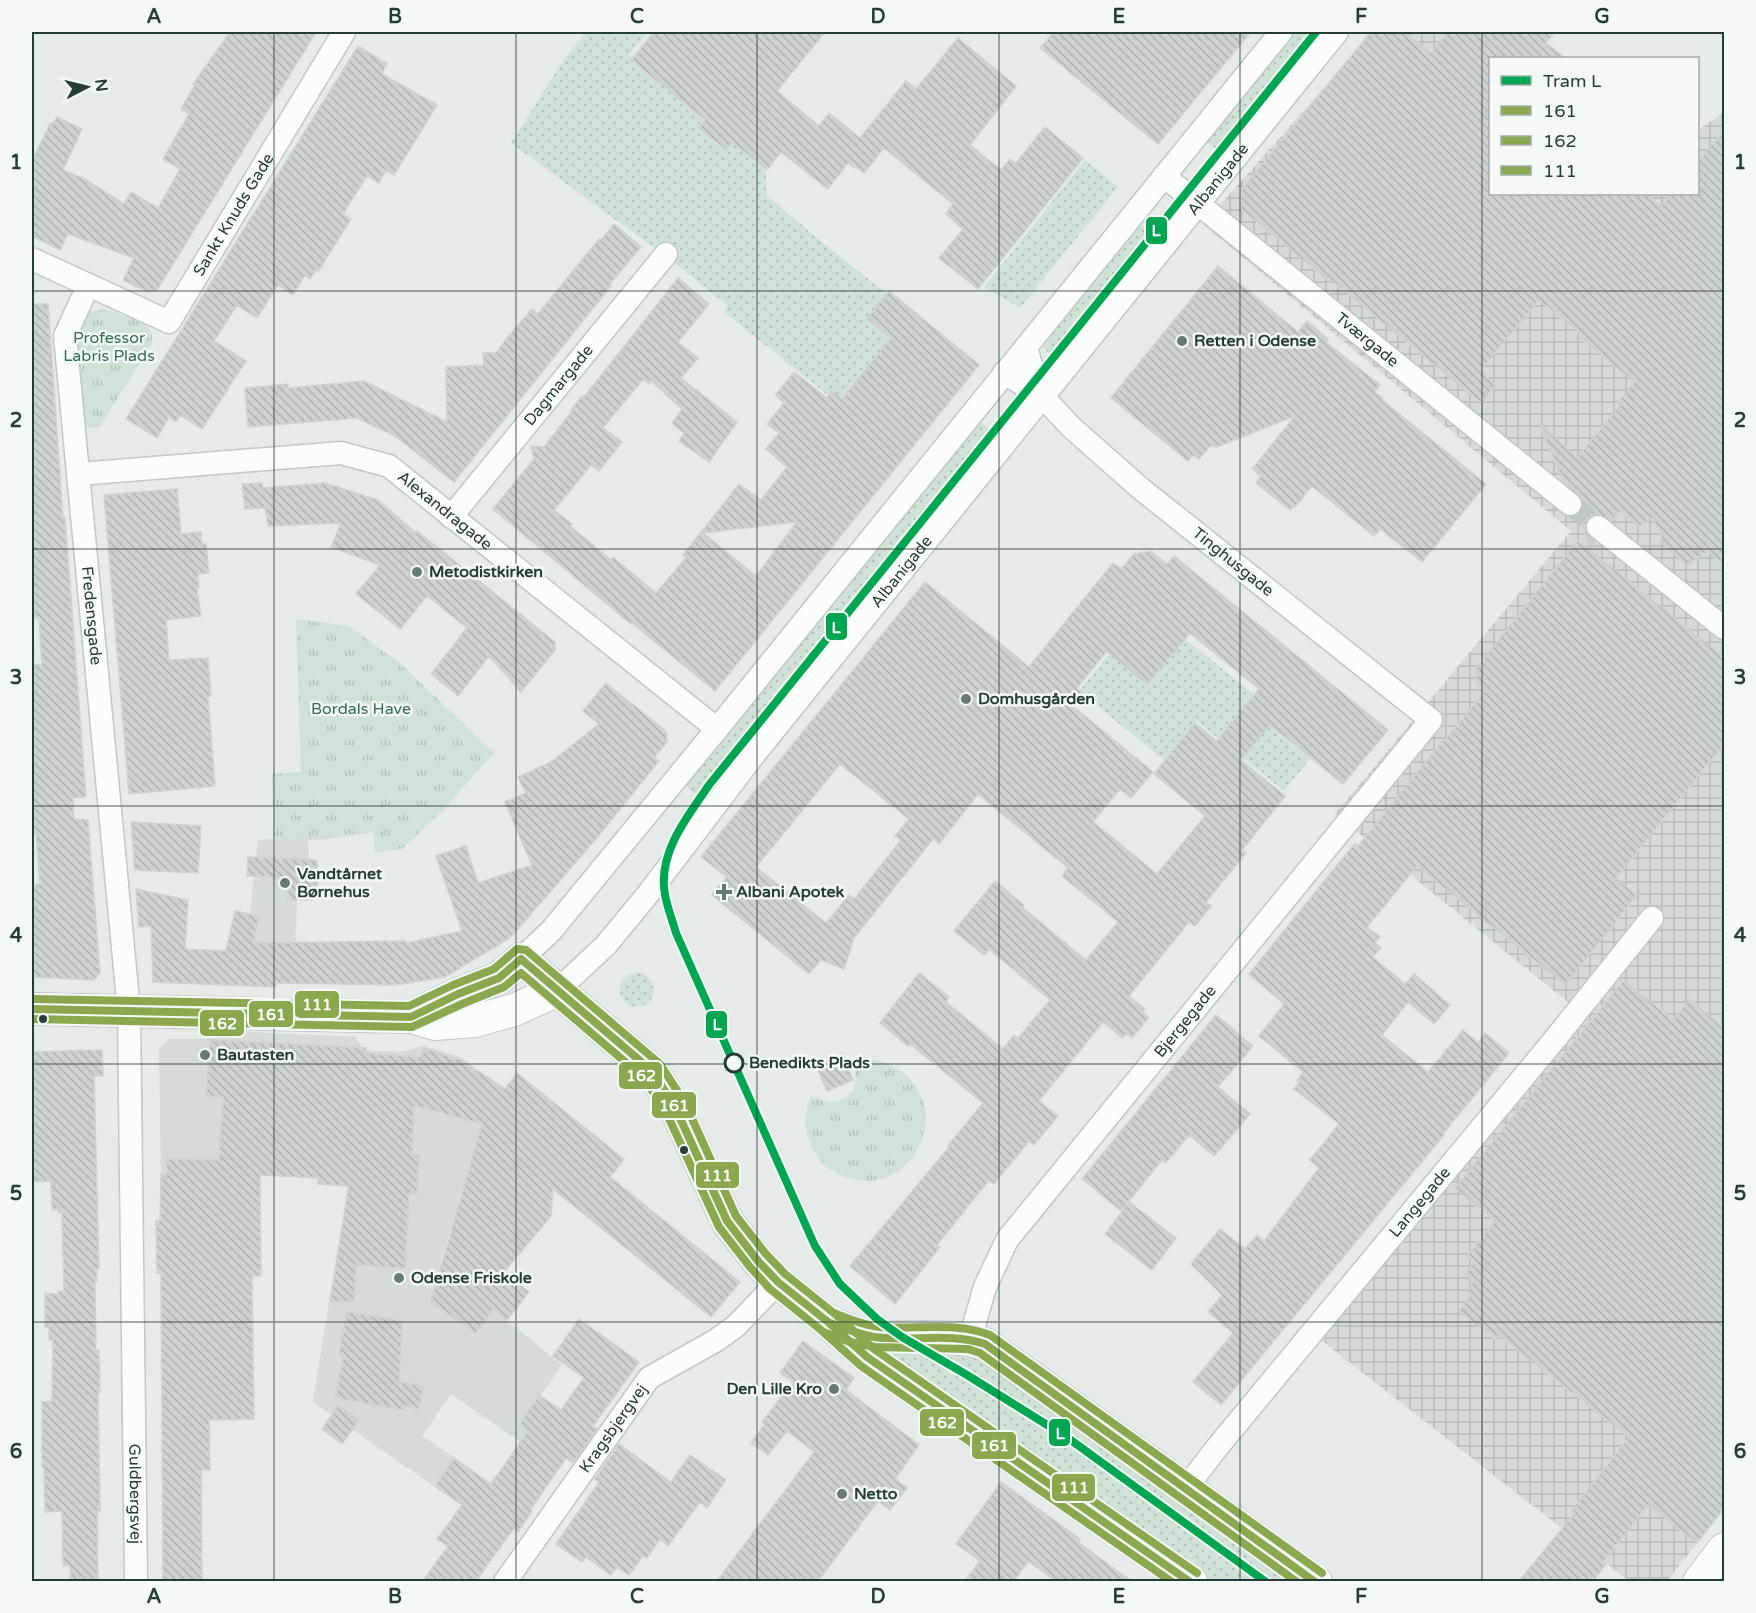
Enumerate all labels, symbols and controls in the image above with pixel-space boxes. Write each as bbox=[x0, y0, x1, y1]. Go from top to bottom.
text: A bbox=[147, 5, 162, 29]
text: B bbox=[388, 5, 402, 29]
text: C bbox=[630, 5, 644, 29]
text: D bbox=[870, 5, 886, 29]
text: E bbox=[1113, 5, 1126, 29]
text: F bbox=[1355, 5, 1367, 29]
text: G bbox=[1594, 5, 1610, 29]
north arrow bbox=[57, 57, 117, 117]
legend bbox=[1489, 57, 1699, 195]
text: Tram L bbox=[1543, 70, 1602, 92]
text: N bbox=[90, 78, 112, 93]
text: 161 bbox=[1543, 100, 1577, 122]
text: 162 bbox=[1543, 130, 1577, 152]
street label: Albanigade bbox=[1183, 139, 1253, 220]
street label: Sankt Knuds Gade bbox=[189, 150, 278, 280]
text: 1 bbox=[10, 151, 22, 175]
text: 1 bbox=[1734, 151, 1746, 175]
text: 111 bbox=[1543, 160, 1577, 182]
line badge: L bbox=[1145, 216, 1168, 245]
text: L bbox=[1151, 221, 1161, 241]
street label: Tværgade bbox=[1331, 308, 1403, 372]
park label: Professor Labris Plads bbox=[63, 328, 155, 366]
place label: Retten i Odense bbox=[1194, 331, 1316, 351]
marker: Retten i Odense bbox=[1175, 334, 1189, 348]
street label: Dagmargade bbox=[520, 341, 598, 430]
text: 2 bbox=[10, 409, 22, 433]
text: 2 bbox=[1734, 409, 1746, 433]
street label: Alexandragade bbox=[393, 467, 496, 555]
street label: Tinghusgade bbox=[1188, 523, 1278, 601]
street label: Albanigade bbox=[867, 532, 937, 612]
place label: Metodistkirken bbox=[429, 562, 543, 582]
street label: Fredensgade bbox=[77, 565, 106, 666]
marker: Metodistkirken bbox=[410, 565, 424, 579]
line badge: L bbox=[825, 612, 848, 641]
text: L bbox=[831, 618, 841, 638]
text: 3 bbox=[10, 666, 22, 690]
text: 3 bbox=[1734, 666, 1746, 690]
place label: Domhusgården bbox=[978, 689, 1095, 709]
marker: Domhusgården bbox=[959, 692, 973, 706]
park label: Bordals Have bbox=[311, 699, 411, 719]
place label: Vandtårnet Børnehus bbox=[297, 864, 383, 902]
marker: Vandtårnet Børnehus bbox=[278, 876, 292, 890]
place label: Albani Apotek bbox=[736, 882, 844, 902]
marker: Albani Apotek bbox=[717, 885, 731, 899]
text: 4 bbox=[10, 924, 23, 948]
text: 4 bbox=[1734, 924, 1747, 948]
street label: Bjergegade bbox=[1150, 981, 1221, 1062]
line badge: 111 bbox=[294, 990, 340, 1019]
text: 111 bbox=[302, 995, 332, 1015]
line badge: 161 bbox=[248, 1000, 294, 1028]
text: 161 bbox=[256, 1005, 286, 1025]
line badge: 162 bbox=[199, 1009, 245, 1037]
line badge: L bbox=[705, 1010, 728, 1039]
unlabelled marker bbox=[37, 1013, 49, 1025]
text: 162 bbox=[207, 1014, 237, 1034]
text: L bbox=[712, 1015, 722, 1035]
place label: Bautasten bbox=[217, 1045, 294, 1065]
marker: Bautasten bbox=[198, 1048, 212, 1062]
marker: Benedikts Plads bbox=[724, 1053, 744, 1073]
place label: Benedikts Plads bbox=[749, 1053, 870, 1073]
line badge: 162 bbox=[618, 1061, 663, 1090]
text: 162 bbox=[626, 1066, 656, 1086]
line badge: 161 bbox=[651, 1091, 697, 1119]
text: 161 bbox=[659, 1096, 689, 1116]
unlabelled marker bbox=[678, 1144, 690, 1156]
line badge: 111 bbox=[695, 1161, 740, 1189]
street label: Langegade bbox=[1385, 1163, 1455, 1241]
text: 111 bbox=[702, 1166, 732, 1186]
text: 5 bbox=[10, 1182, 22, 1206]
text: 5 bbox=[1734, 1182, 1746, 1206]
place label: Odense Friskole bbox=[411, 1268, 532, 1288]
marker: Odense Friskole bbox=[392, 1271, 406, 1285]
place label: Den Lille Kro bbox=[727, 1379, 822, 1399]
street label: Kragsbjergvej bbox=[575, 1380, 652, 1477]
marker: Den Lille Kro bbox=[827, 1382, 841, 1396]
line badge: 162 bbox=[919, 1408, 965, 1437]
text: 162 bbox=[927, 1413, 957, 1433]
line badge: L bbox=[1048, 1418, 1071, 1447]
text: L bbox=[1055, 1424, 1065, 1444]
line badge: 161 bbox=[971, 1431, 1017, 1460]
text: 161 bbox=[979, 1436, 1009, 1456]
text: 6 bbox=[10, 1440, 22, 1464]
text: 6 bbox=[1734, 1440, 1746, 1464]
street label: Guldbergsvej bbox=[124, 1444, 146, 1544]
line badge: 111 bbox=[1051, 1473, 1096, 1502]
text: 111 bbox=[1059, 1478, 1089, 1498]
place label: Netto bbox=[854, 1484, 898, 1504]
marker: Netto bbox=[835, 1487, 849, 1501]
text: A bbox=[147, 1585, 162, 1609]
text: B bbox=[388, 1585, 402, 1609]
text: C bbox=[630, 1585, 644, 1609]
text: D bbox=[870, 1585, 886, 1609]
text: E bbox=[1113, 1585, 1126, 1609]
text: F bbox=[1355, 1585, 1367, 1609]
text: G bbox=[1594, 1585, 1610, 1609]

